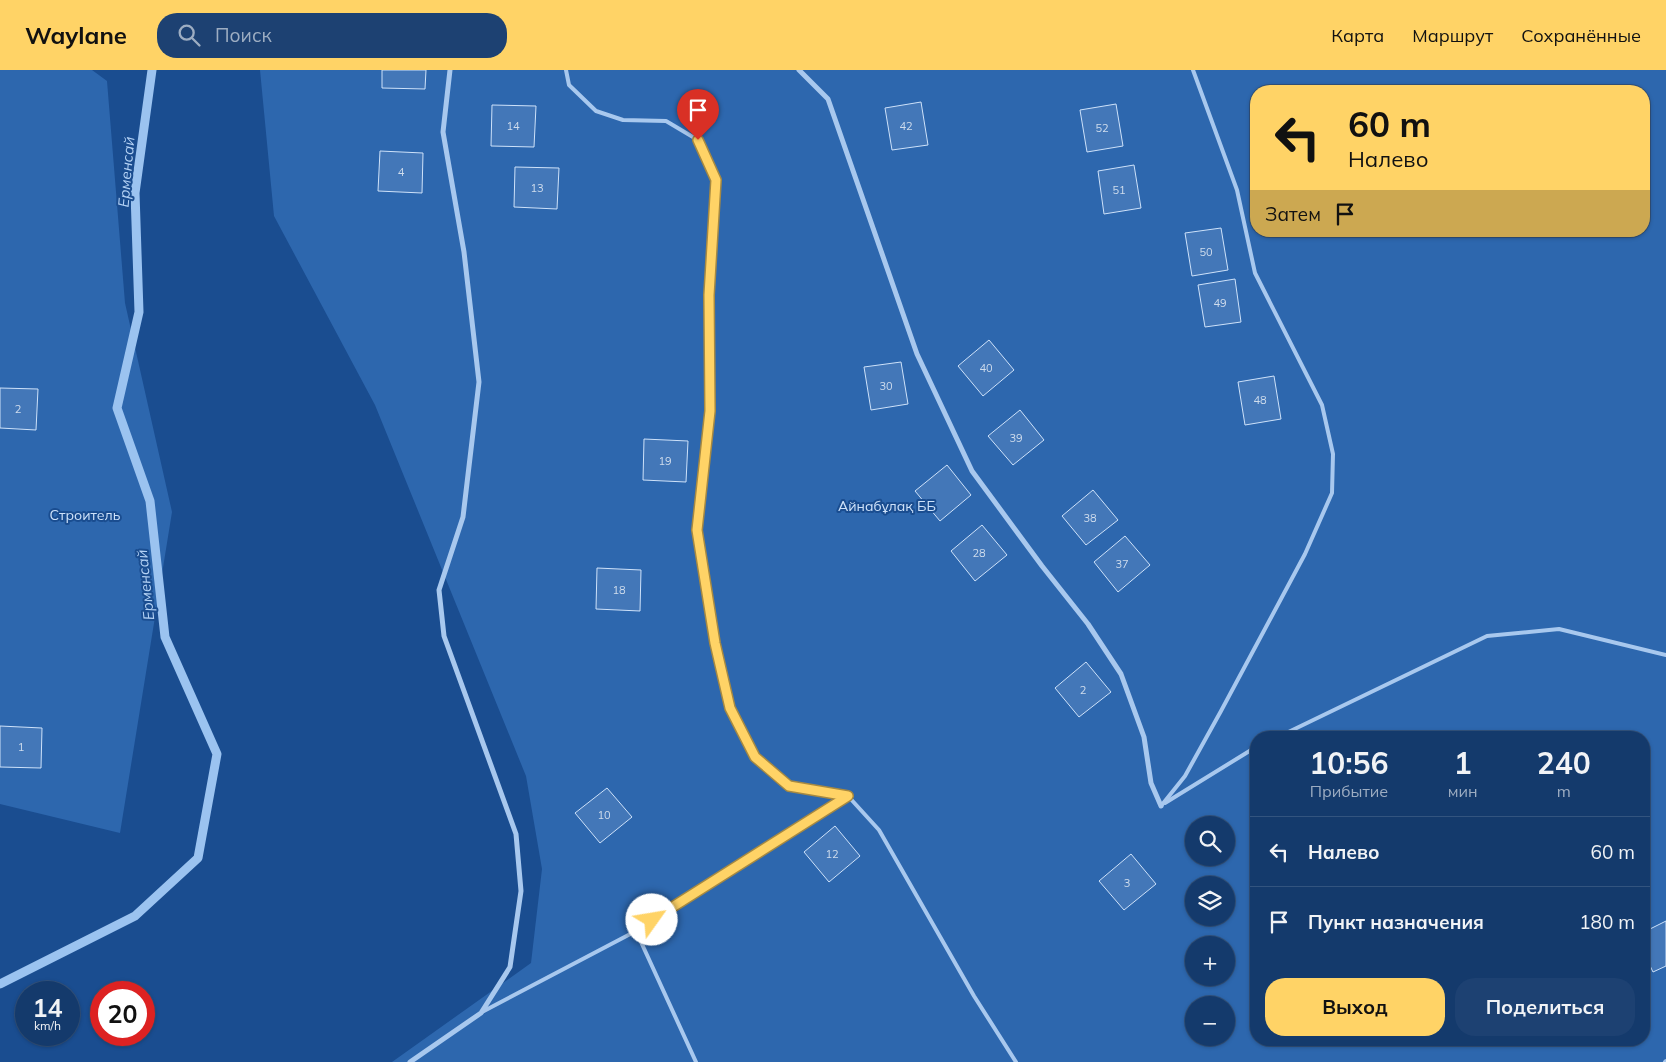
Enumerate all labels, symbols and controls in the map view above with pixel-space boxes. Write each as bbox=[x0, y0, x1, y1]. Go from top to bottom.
search box bbox=[157, 13, 507, 58]
text: Waylane bbox=[25, 20, 127, 50]
icon: search bbox=[175, 21, 203, 49]
text: Поиск bbox=[215, 23, 272, 47]
text: Карта bbox=[1331, 24, 1384, 47]
text: Маршрут bbox=[1412, 24, 1493, 47]
text: Сохранённые bbox=[1521, 24, 1641, 47]
pin bbox=[677, 89, 719, 140]
icon: arrive bbox=[684, 96, 712, 124]
text: 60 m bbox=[1348, 102, 1431, 146]
icon: left bbox=[1265, 105, 1330, 170]
house number: 14 bbox=[506, 119, 520, 133]
house number: 42 bbox=[899, 119, 913, 133]
house number: 52 bbox=[1095, 121, 1109, 135]
water label: Ерменсай bbox=[113, 136, 139, 208]
text: Налево bbox=[1348, 145, 1428, 173]
house number: 4 bbox=[398, 165, 405, 179]
house number: 13 bbox=[530, 181, 544, 195]
house number: 51 bbox=[1112, 183, 1126, 197]
icon: arrive bbox=[1331, 200, 1359, 228]
text: Затем bbox=[1265, 202, 1321, 226]
house number: 50 bbox=[1199, 245, 1213, 259]
house number: 49 bbox=[1213, 296, 1227, 310]
house number: 40 bbox=[979, 361, 993, 375]
house number: 30 bbox=[879, 379, 893, 393]
house number: 48 bbox=[1253, 393, 1267, 407]
house number: 2 bbox=[15, 402, 22, 416]
house number: 39 bbox=[1009, 431, 1023, 445]
house number: 19 bbox=[658, 454, 672, 468]
park label: Айнабұлақ ББ bbox=[838, 497, 936, 515]
park label: Строитель bbox=[50, 506, 121, 524]
house number: 38 bbox=[1083, 511, 1097, 525]
house number: 28 bbox=[972, 546, 986, 560]
water label: Ерменсай bbox=[132, 549, 158, 621]
house number: 37 bbox=[1115, 557, 1129, 571]
house number: 18 bbox=[612, 583, 626, 597]
house number: 2 bbox=[1080, 683, 1087, 697]
house number: 1 bbox=[18, 740, 24, 754]
text: 10:56 bbox=[1309, 744, 1389, 782]
text: 1 bbox=[1454, 744, 1472, 782]
text: 240 bbox=[1537, 744, 1591, 782]
text: Прибытие bbox=[1310, 781, 1388, 801]
text: мин bbox=[1448, 781, 1478, 801]
text: m bbox=[1557, 781, 1571, 801]
house number: 10 bbox=[597, 808, 611, 822]
map controls bbox=[1185, 816, 1235, 1046]
button: search bbox=[1185, 816, 1235, 866]
icon: left bbox=[1265, 838, 1293, 866]
text: Налево bbox=[1308, 840, 1380, 864]
text: 60 m bbox=[1591, 840, 1635, 864]
house number: 12 bbox=[825, 847, 839, 861]
house number: 3 bbox=[1124, 876, 1130, 890]
button: layers bbox=[1185, 876, 1235, 926]
position arrow bbox=[625, 893, 677, 945]
icon: arrive bbox=[1265, 908, 1293, 936]
text: Пункт назначения bbox=[1308, 910, 1484, 934]
text: 180 m bbox=[1579, 910, 1635, 934]
button: + bbox=[1185, 936, 1235, 986]
button: Выход bbox=[1265, 978, 1445, 1036]
button: Поделиться bbox=[1455, 978, 1635, 1036]
speed limit sign: 20 bbox=[90, 981, 155, 1046]
text: 14 bbox=[32, 992, 63, 1023]
button: − bbox=[1185, 996, 1235, 1046]
text: km/h bbox=[34, 1018, 61, 1033]

